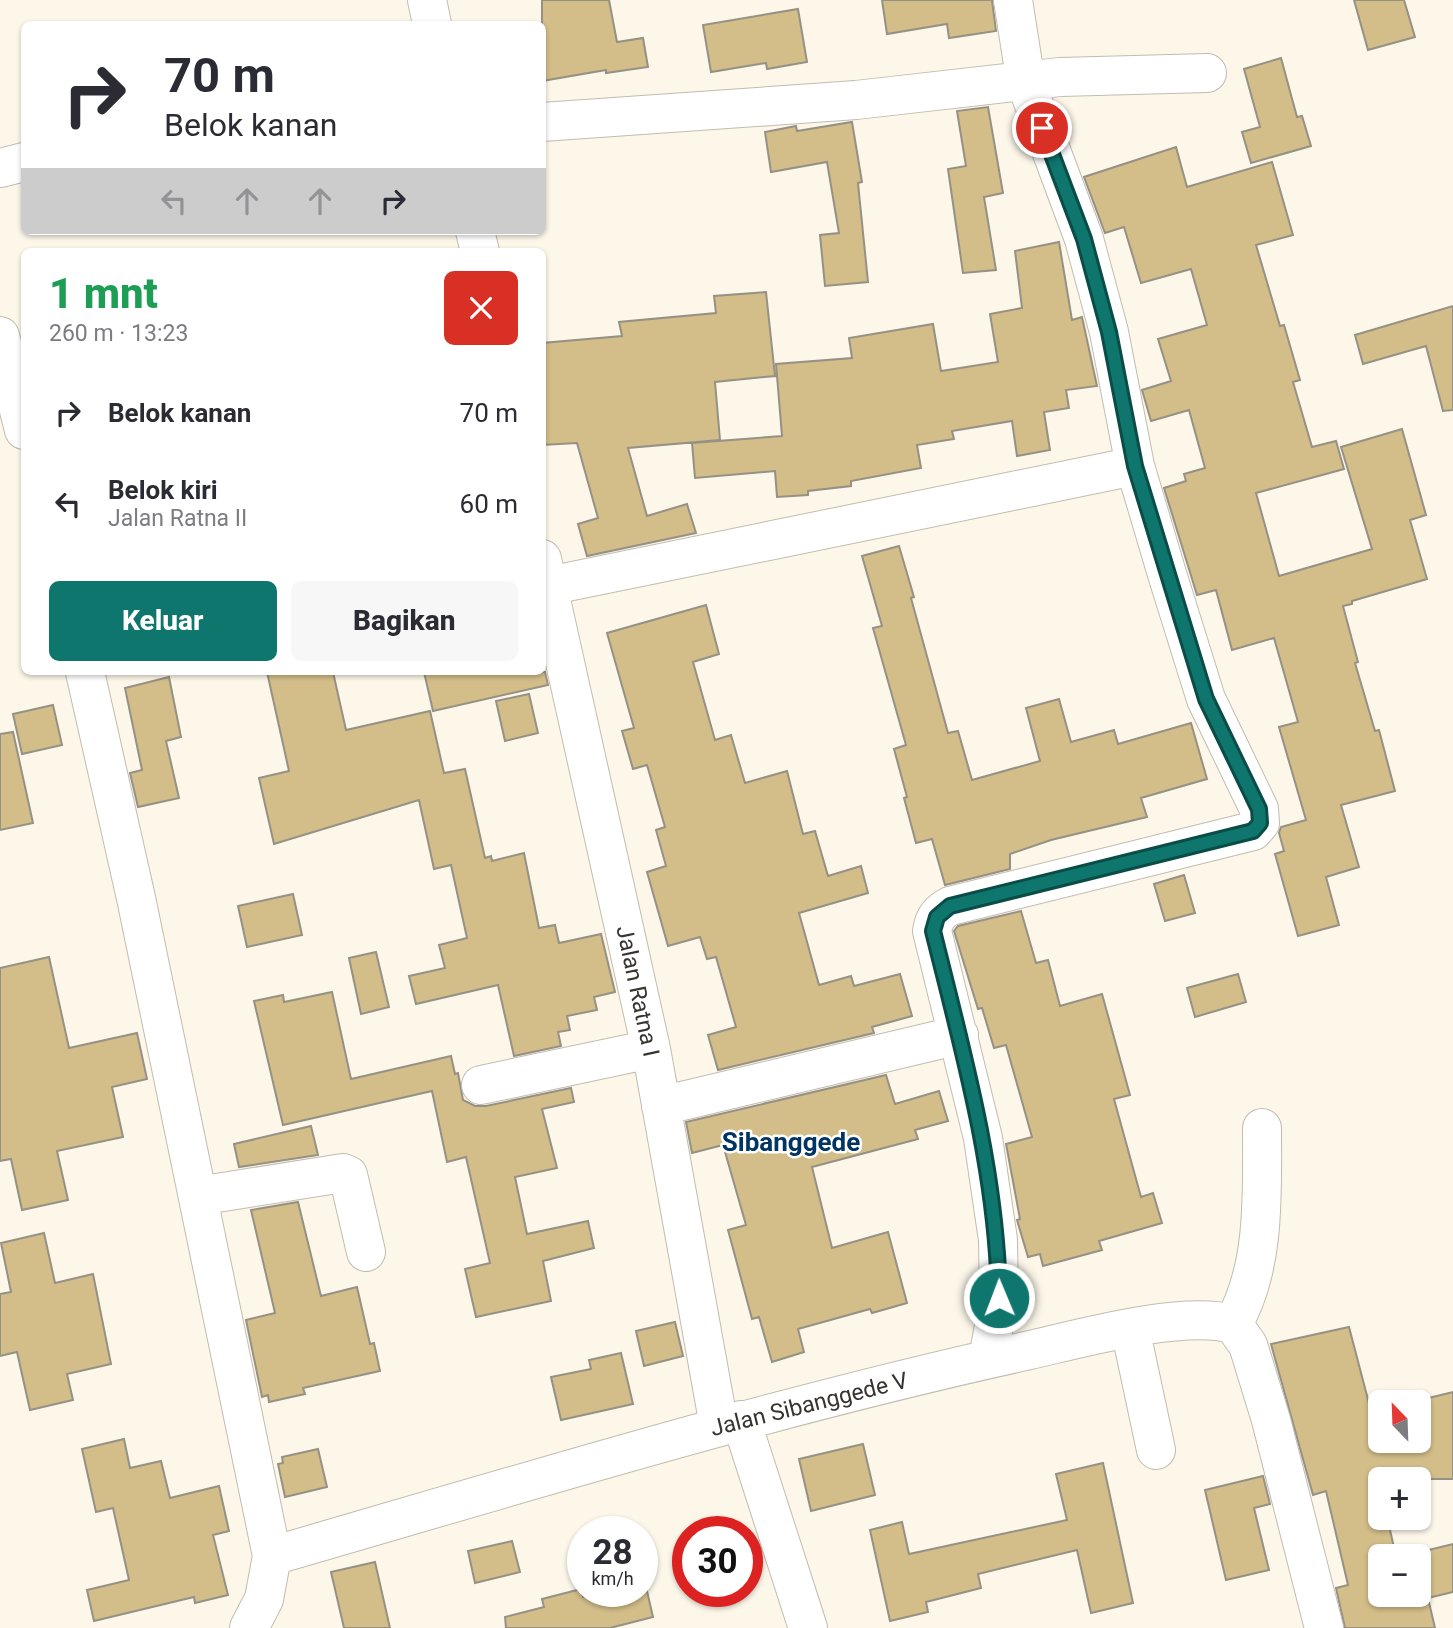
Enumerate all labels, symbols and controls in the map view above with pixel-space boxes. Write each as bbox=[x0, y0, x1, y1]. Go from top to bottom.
text: 70 m bbox=[164, 47, 275, 104]
icon: right bbox=[49, 49, 140, 140]
pin bbox=[1012, 98, 1072, 158]
text: Belok kanan bbox=[164, 106, 337, 144]
icon: arrive bbox=[1023, 109, 1061, 147]
icon: left bbox=[155, 182, 193, 220]
icon: ahead bbox=[228, 182, 266, 220]
icon: ahead bbox=[301, 182, 339, 220]
icon: right bbox=[374, 182, 412, 220]
text: 1 mnt bbox=[49, 269, 158, 318]
button: close bbox=[444, 271, 518, 345]
text: 260 m · 13:23 bbox=[49, 320, 188, 347]
icon: right bbox=[49, 394, 87, 432]
text: Belok kanan bbox=[108, 398, 251, 428]
text: 70 m bbox=[460, 398, 518, 428]
text: Belok kiri bbox=[108, 475, 218, 505]
icon: left bbox=[49, 485, 87, 523]
text: 60 m bbox=[460, 489, 518, 519]
text: Jalan Ratna II bbox=[108, 505, 247, 532]
button: Keluar bbox=[49, 581, 277, 661]
button: Bagikan bbox=[291, 581, 518, 661]
street label: Jalan Ratna I bbox=[610, 923, 665, 1059]
district label: Sibanggede bbox=[722, 1127, 860, 1157]
position arrow bbox=[962, 1261, 1036, 1335]
street label: Jalan Sibanggede V bbox=[708, 1367, 911, 1442]
north arrow bbox=[1368, 1390, 1432, 1452]
map controls bbox=[1368, 1390, 1431, 1607]
button: + bbox=[1368, 1467, 1431, 1530]
speed limit sign: 30 bbox=[672, 1516, 763, 1607]
text: 28 bbox=[592, 1532, 633, 1573]
button: − bbox=[1368, 1544, 1431, 1607]
text: km/h bbox=[591, 1568, 634, 1589]

